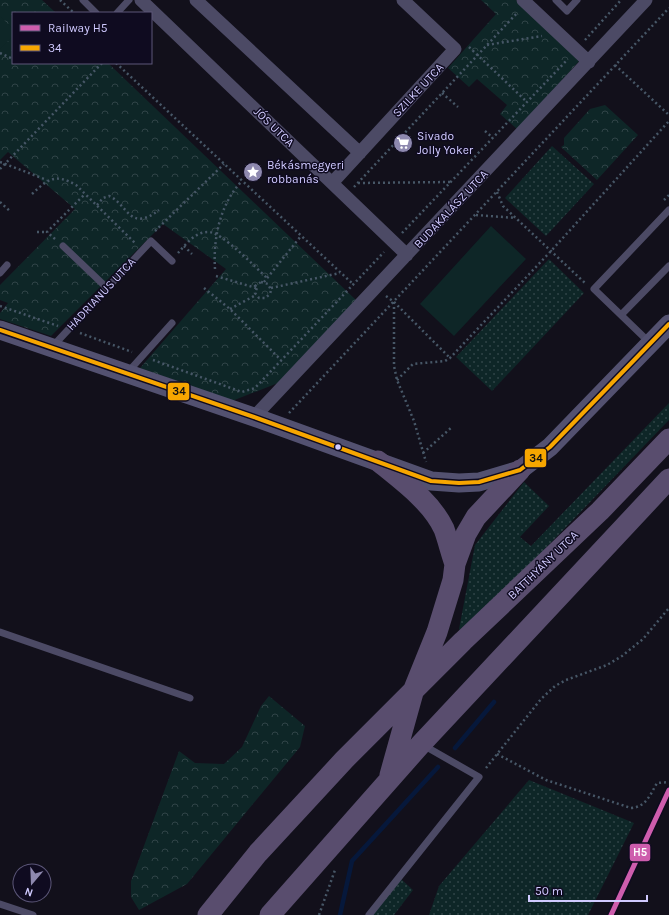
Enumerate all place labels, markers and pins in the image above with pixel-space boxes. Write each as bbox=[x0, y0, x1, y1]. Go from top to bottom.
place label: Sivado Jolly Yoker bbox=[417, 129, 474, 157]
supermarket icon: Sivado Jolly Yoker bbox=[392, 132, 414, 154]
place label: Békásmegyeri robbanás bbox=[267, 158, 344, 186]
place icon: Békásmegyeri robbanás bbox=[242, 161, 264, 183]
unlabelled marker bbox=[333, 442, 343, 452]

